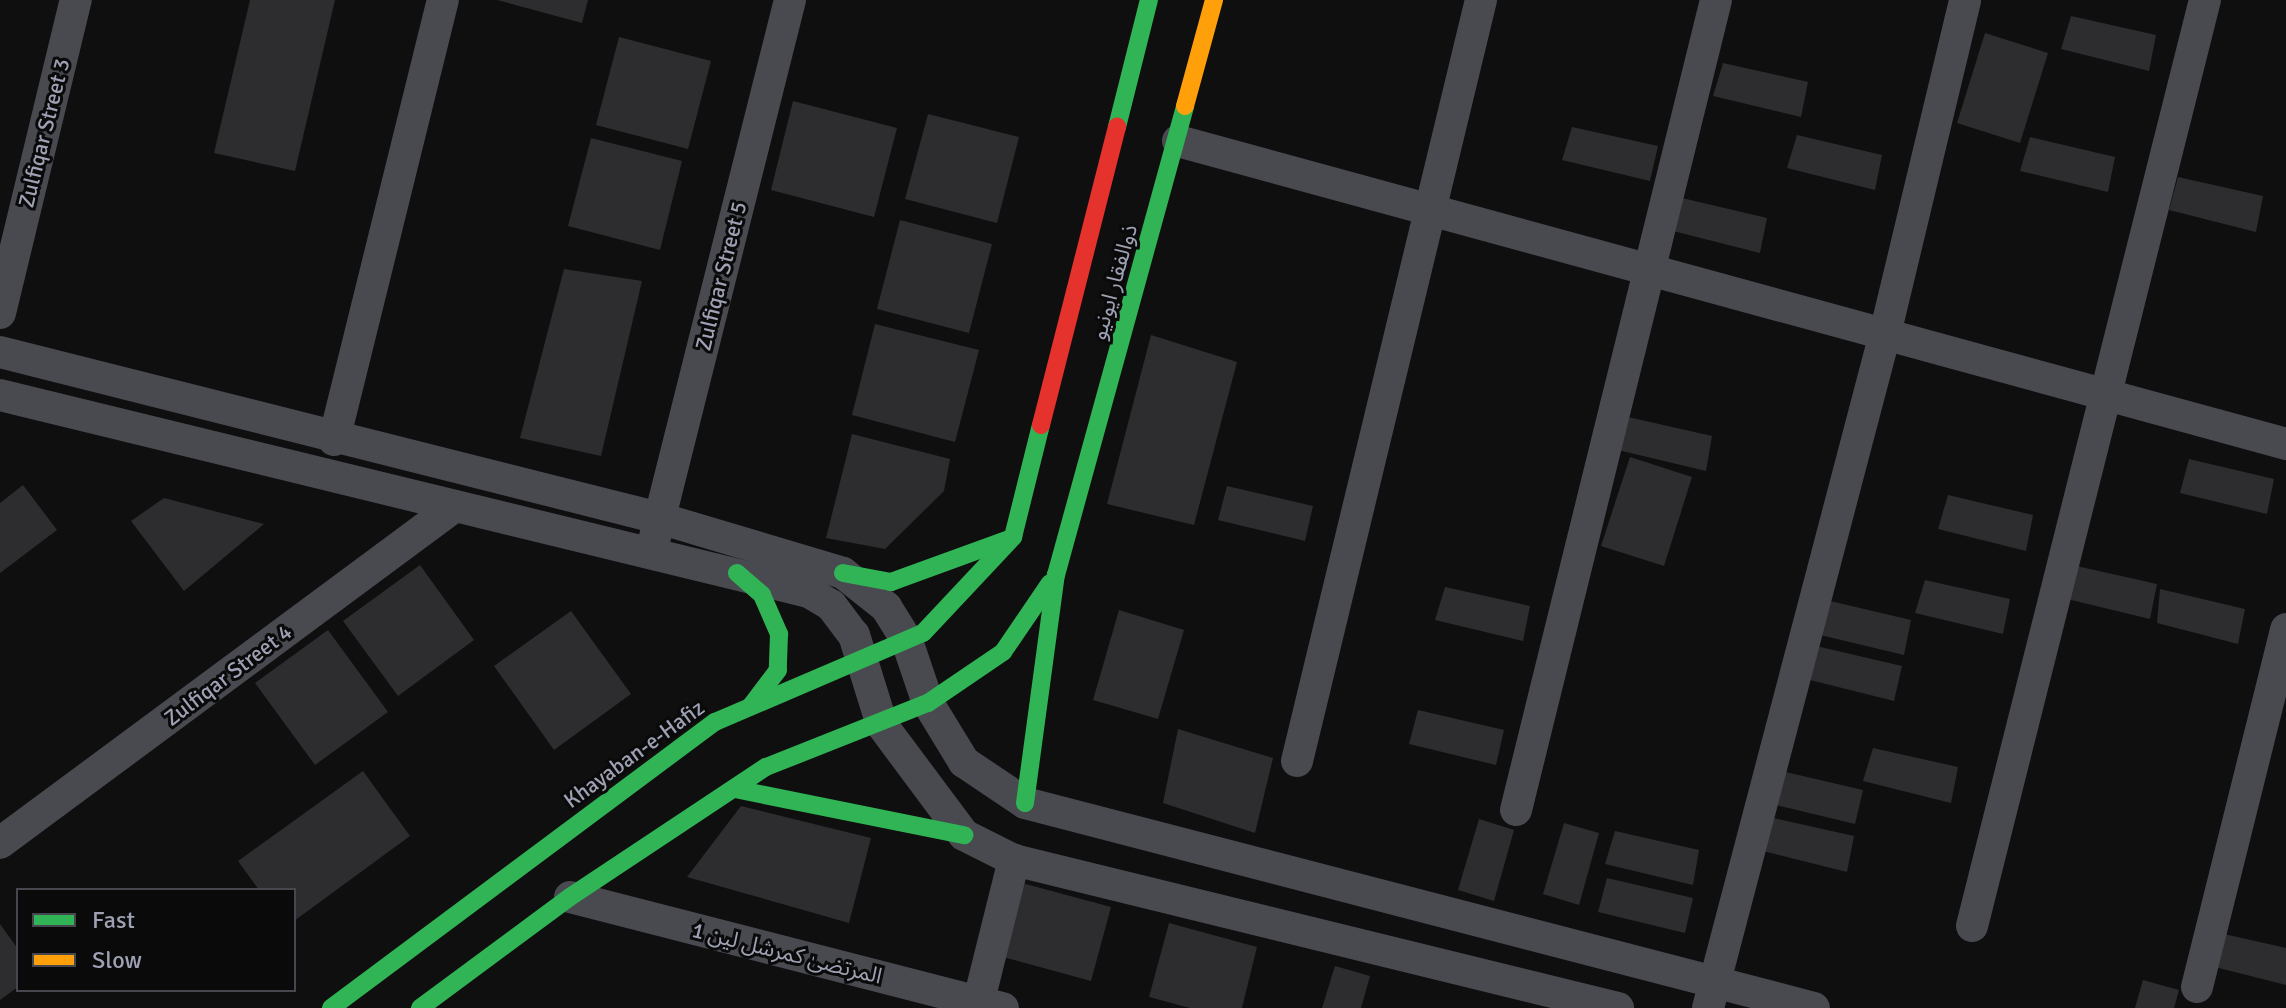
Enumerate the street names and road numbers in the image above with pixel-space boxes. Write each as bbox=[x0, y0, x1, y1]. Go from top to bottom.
street label: Zulfiqar Street 3 bbox=[13, 56, 75, 210]
street label: Zulfiqar Street 5 bbox=[690, 199, 752, 353]
street label: ذوالفقار ایونیو bbox=[1085, 221, 1143, 343]
street label: Zulfiqar Street 4 bbox=[159, 619, 297, 731]
street label: Khayaban-e-Hafiz bbox=[559, 694, 709, 814]
street label: المرتضیٰ کمرشل لین 1 bbox=[689, 917, 885, 989]

